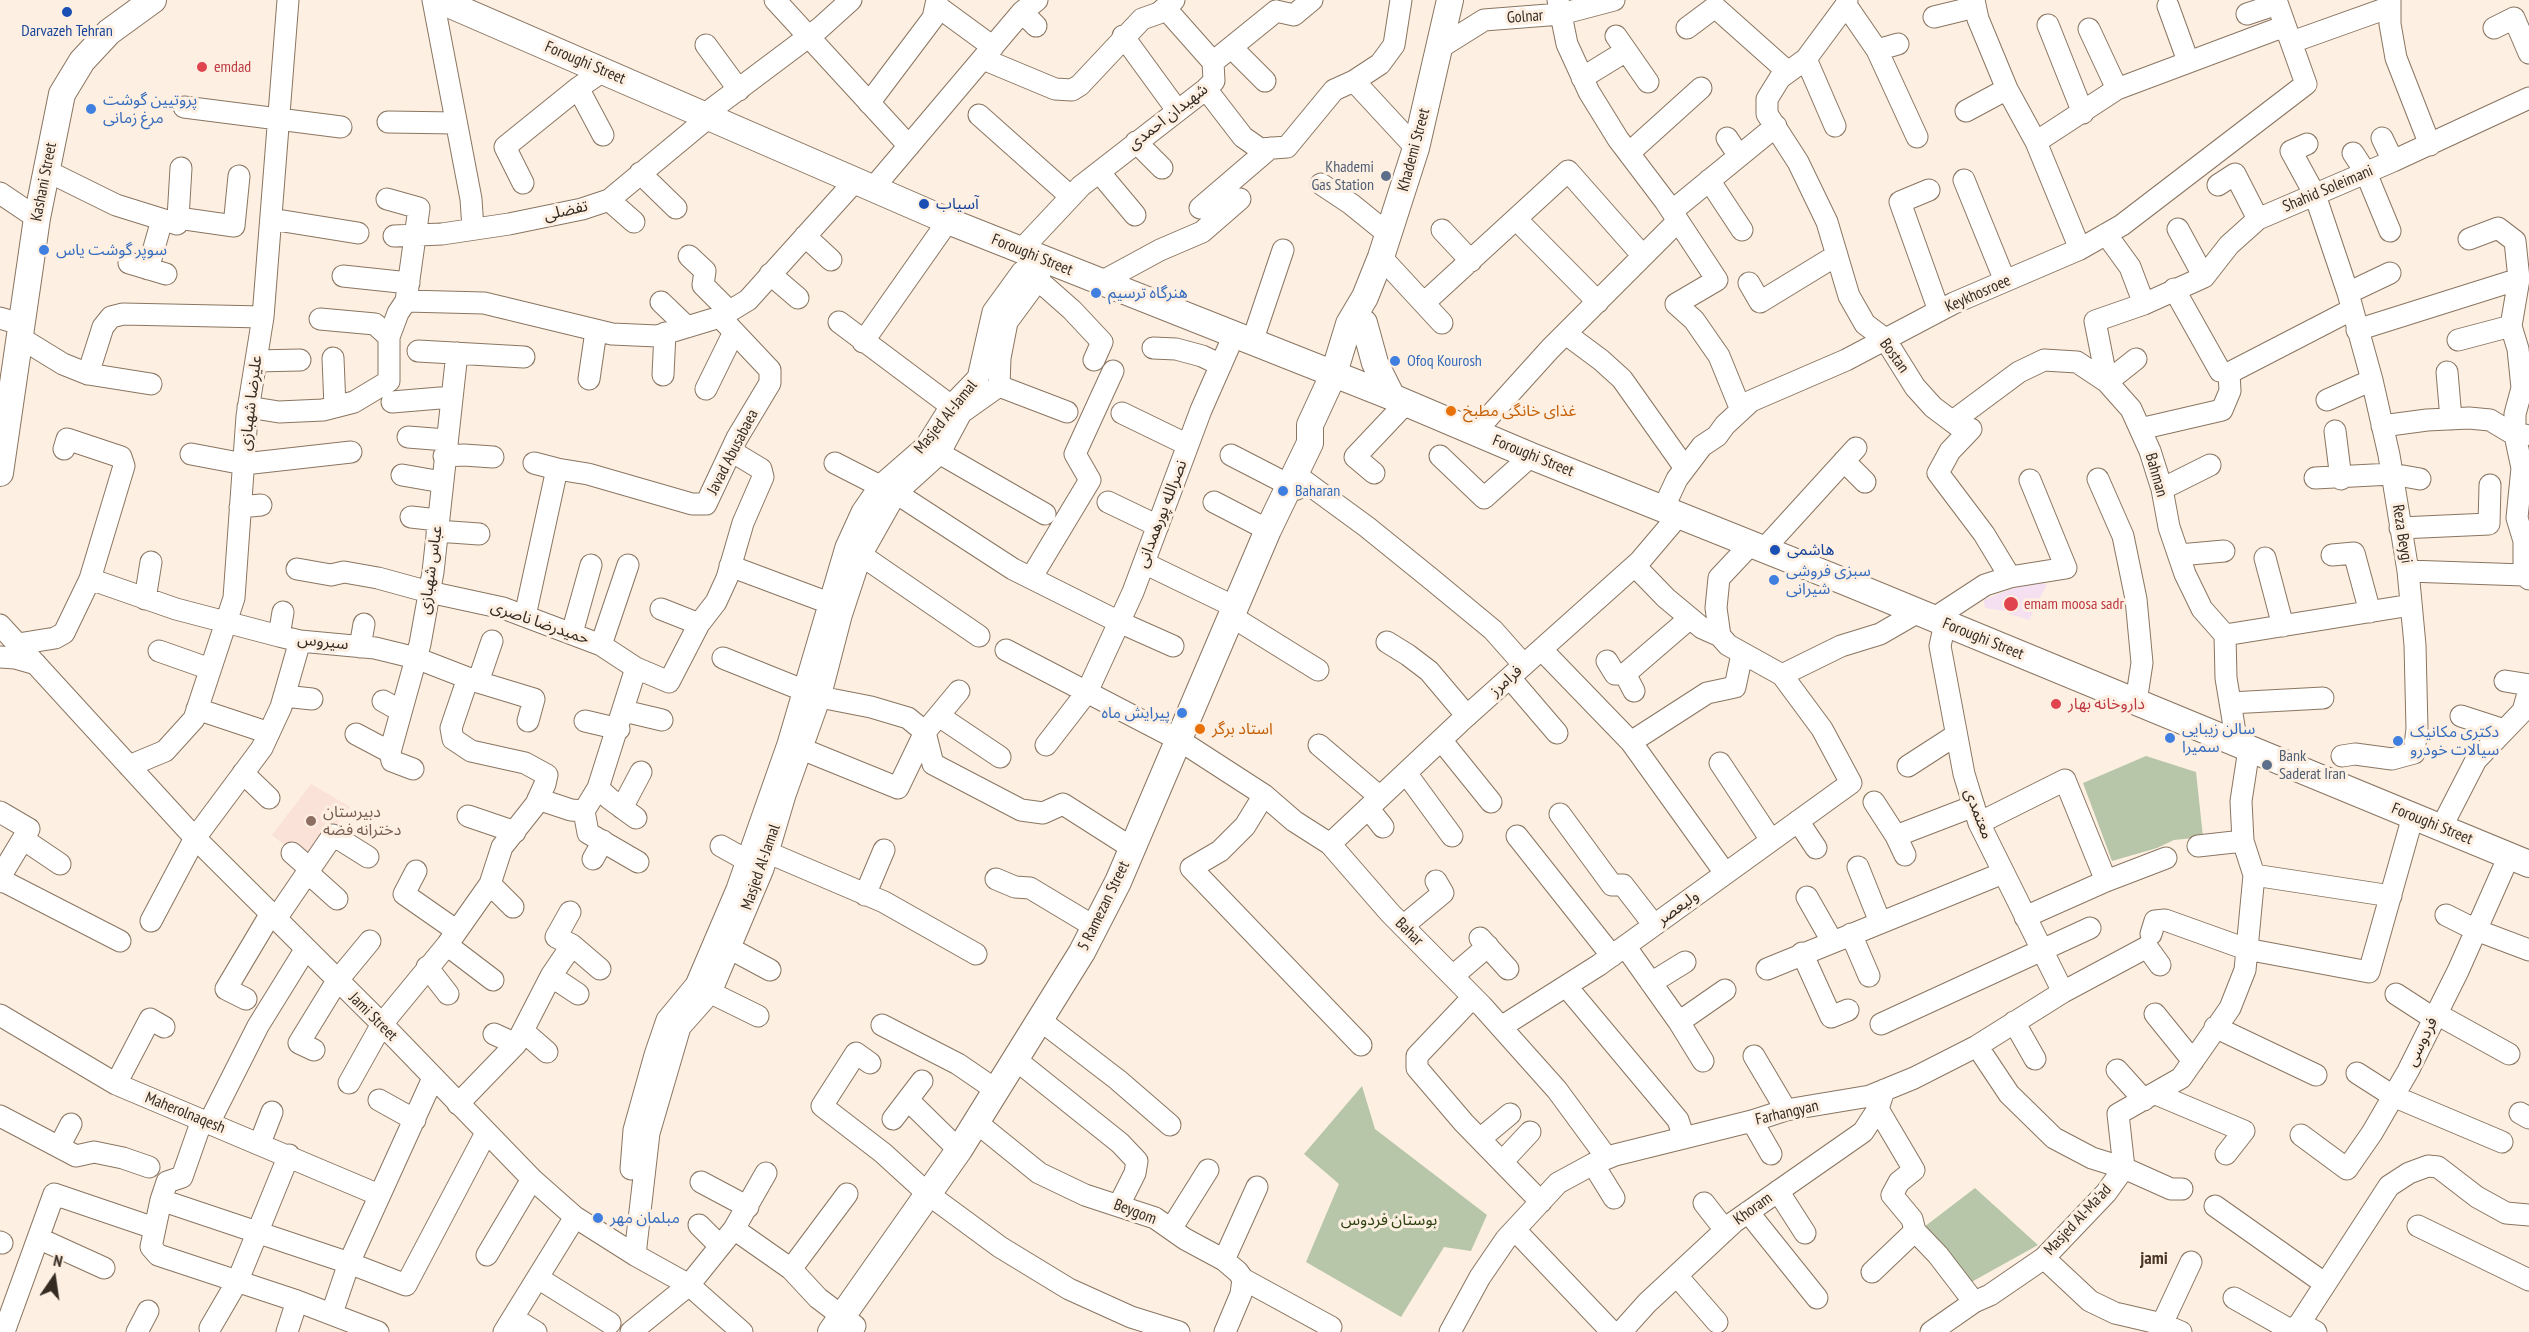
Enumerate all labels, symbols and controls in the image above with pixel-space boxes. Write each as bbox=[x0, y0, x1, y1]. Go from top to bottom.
marker: Darvazeh Tehran bbox=[60, 5, 74, 19]
street label: Golnar bbox=[1506, 6, 1544, 28]
place label: Darvazeh Tehran bbox=[21, 21, 113, 41]
street label: Foroughi Street bbox=[542, 37, 628, 89]
place label: emdad bbox=[214, 57, 251, 77]
marker: emdad bbox=[195, 60, 209, 74]
street label: شهیدان احمدی bbox=[1124, 80, 1212, 154]
place label: پروتیین گوشت مرغ زمانی bbox=[103, 90, 197, 128]
marker: پروتیین گوشت مرغ زمانی bbox=[84, 102, 98, 116]
street label: Khademi Street bbox=[1394, 106, 1434, 194]
street label: Kashani Street bbox=[27, 141, 61, 223]
place label: Khademi Gas Station bbox=[1311, 157, 1374, 195]
street label: Shahid Soleimani bbox=[2280, 161, 2376, 217]
marker: Khademi Gas Station bbox=[1379, 169, 1393, 183]
place label: آسیاب bbox=[936, 194, 979, 214]
street label: تفضلی bbox=[542, 197, 590, 225]
marker: آسیاب bbox=[917, 197, 931, 211]
street label: Foroughi Street bbox=[989, 230, 1075, 280]
place label: سوپر گوشت یاس bbox=[56, 240, 167, 260]
marker: سوپر گوشت یاس bbox=[37, 243, 51, 257]
street label: Keykhosroee bbox=[1942, 271, 2014, 317]
place label: هنرگاه ترسیم bbox=[1108, 283, 1188, 303]
marker: هنرگاه ترسیم bbox=[1089, 286, 1103, 300]
street label: Bostan bbox=[1875, 335, 1913, 377]
place label: Ofoq Kourosh bbox=[1407, 351, 1482, 371]
street label: علیرضا شهبازی bbox=[236, 354, 266, 452]
marker: Ofoq Kourosh bbox=[1388, 354, 1402, 368]
street label: Masjed Al-Jamal bbox=[910, 376, 982, 458]
place label: غذای خانگی مطبخ bbox=[1463, 401, 1576, 421]
marker: غذای خانگی مطبخ bbox=[1444, 404, 1458, 418]
street label: Javad Abusabaea bbox=[703, 406, 763, 498]
street label: Foroughi Street bbox=[1490, 431, 1576, 481]
street label: Bahman bbox=[2141, 451, 2171, 499]
street label: نصرالله پورهمدانی bbox=[1133, 457, 1191, 571]
place label: Baharan bbox=[1295, 481, 1340, 501]
marker: Baharan bbox=[1276, 484, 1290, 498]
street label: Reza Beygi bbox=[2388, 503, 2416, 565]
street label: عباس شهبازی bbox=[415, 524, 447, 616]
place label: هاشمی bbox=[1787, 540, 1834, 560]
marker: هاشمی bbox=[1768, 543, 1782, 557]
place label: سبزی فروشی شیرانی bbox=[1786, 561, 1871, 599]
marker: سبزی فروشی شیرانی bbox=[1767, 573, 1781, 587]
place label: emam moosa sadr bbox=[2024, 594, 2124, 614]
marker: emam moosa sadr bbox=[2002, 595, 2020, 613]
street label: حمیدرضا ناصری bbox=[488, 597, 592, 649]
street label: Foroughi Street bbox=[1940, 614, 2026, 664]
street label: سیروس bbox=[296, 630, 350, 654]
street label: فرامرز bbox=[1486, 661, 1526, 701]
place label: داروخانه بهار bbox=[2068, 694, 2145, 714]
marker: داروخانه بهار bbox=[2049, 697, 2063, 711]
place label: پیرایش ماه bbox=[1101, 703, 1170, 723]
marker: پیرایش ماه bbox=[1175, 706, 1189, 720]
place label: استاد برگر bbox=[1212, 719, 1273, 739]
place label: سالن زیبایی سمیرا bbox=[2182, 719, 2255, 757]
marker: استاد برگر bbox=[1193, 722, 1207, 736]
place label: دکتری مکانیک سیالات خودرو bbox=[2410, 722, 2499, 760]
marker: سالن زیبایی سمیرا bbox=[2163, 731, 2177, 745]
marker: دکتری مکانیک سیالات خودرو bbox=[2391, 734, 2405, 748]
place label: Bank Saderat Iran bbox=[2279, 746, 2346, 784]
marker: Bank Saderat Iran bbox=[2260, 758, 2274, 772]
street label: معتمدی bbox=[1960, 786, 1996, 842]
street label: Foroughi Street bbox=[2389, 799, 2475, 849]
place label: دبیرستان دخترانه فضه bbox=[323, 802, 401, 840]
marker: دبیرستان دخترانه فضه bbox=[304, 814, 318, 828]
street label: Masjed Al-Jamal bbox=[737, 822, 785, 912]
street label: 5 Ramezan Street bbox=[1074, 858, 1134, 954]
street label: ولیعصر bbox=[1653, 886, 1703, 930]
street label: Bahar bbox=[1391, 914, 1427, 950]
street label: Jami Street bbox=[345, 989, 401, 1045]
street label: فردوسی bbox=[2402, 1014, 2442, 1070]
street label: Maherolnaqesh bbox=[142, 1088, 228, 1138]
street label: Farhangyan bbox=[1754, 1096, 1820, 1130]
street label: Masjed Al-Ma'ad bbox=[2040, 1180, 2116, 1260]
street label: Khoram bbox=[1730, 1189, 1776, 1229]
street label: Beygom bbox=[1111, 1195, 1159, 1229]
place label: مبلمان مهر bbox=[610, 1208, 680, 1228]
park label: بوستان فردوس bbox=[1341, 1210, 1437, 1230]
marker: مبلمان مهر bbox=[591, 1211, 605, 1225]
north arrow bbox=[24, 1248, 84, 1308]
district label: jami bbox=[2140, 1248, 2168, 1270]
text: N bbox=[52, 1250, 65, 1271]

